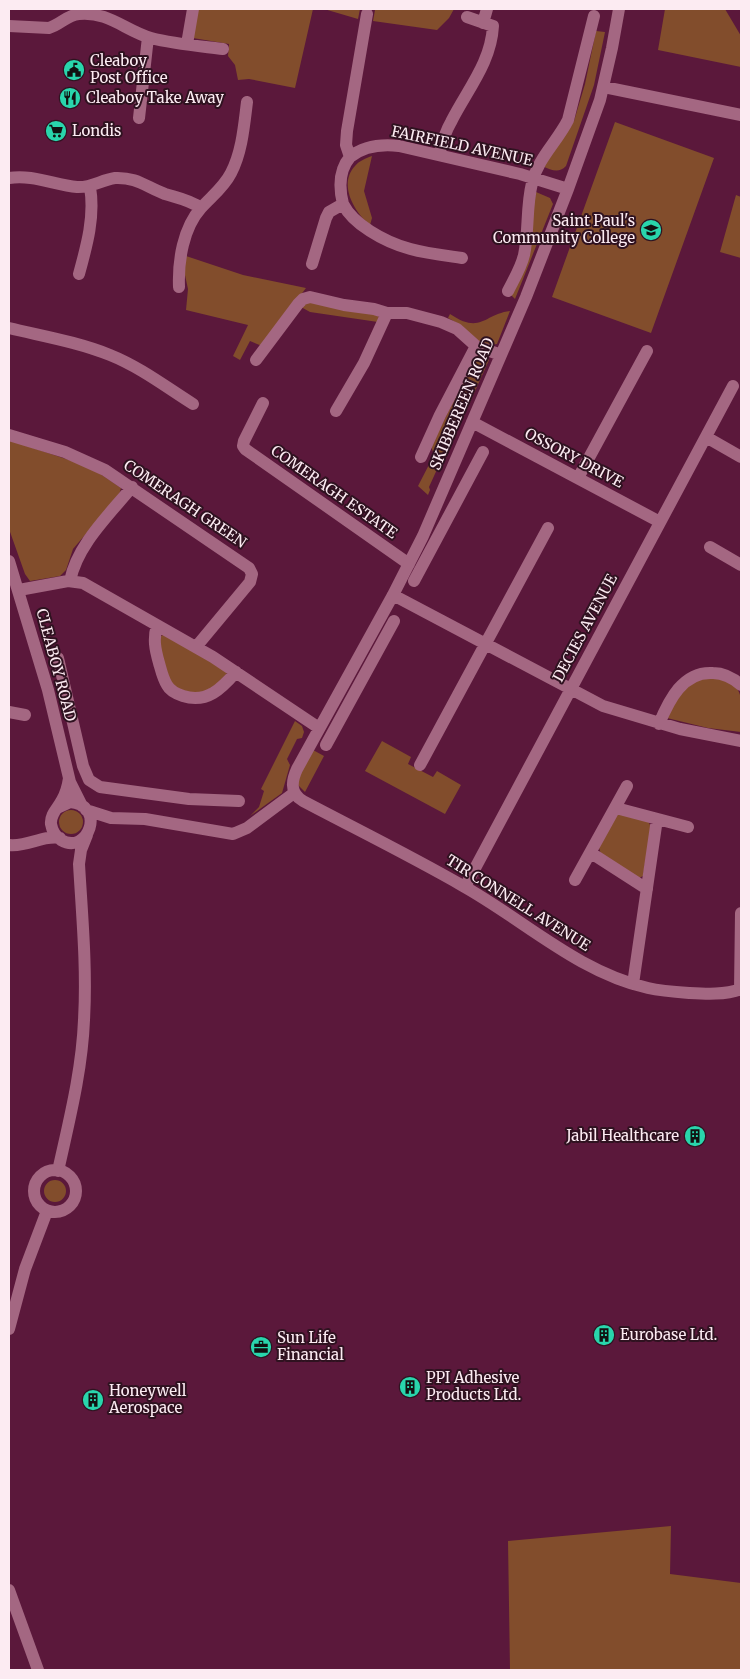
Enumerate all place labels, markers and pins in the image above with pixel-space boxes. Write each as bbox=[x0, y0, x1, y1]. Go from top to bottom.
place label: Cleaboy Post Office bbox=[90, 51, 168, 87]
public building icon: Cleaboy Post Office bbox=[62, 58, 86, 82]
restaurant icon: Cleaboy Take Away bbox=[58, 86, 82, 110]
place label: Cleaboy Take Away bbox=[86, 88, 224, 107]
supermarket icon: Londis bbox=[44, 119, 68, 143]
place label: Londis bbox=[72, 121, 121, 140]
place label: Saint Paul's Community College bbox=[493, 211, 635, 247]
school or university icon: Saint Paul's Community College bbox=[639, 218, 663, 242]
building icon: Jabil Healthcare bbox=[683, 1124, 707, 1148]
place label: Jabil Healthcare bbox=[565, 1126, 679, 1145]
building icon: Eurobase Ltd. bbox=[592, 1323, 616, 1347]
place label: Eurobase Ltd. bbox=[620, 1325, 717, 1344]
place label: Sun Life Financial bbox=[277, 1328, 344, 1364]
office icon: Sun Life Financial bbox=[249, 1335, 273, 1359]
place label: PPI Adhesive Products Ltd. bbox=[426, 1368, 521, 1404]
building icon: PPI Adhesive Products Ltd. bbox=[398, 1375, 422, 1399]
place label: Honeywell Aerospace bbox=[108, 1381, 187, 1417]
building icon: Honeywell Aerospace bbox=[81, 1388, 105, 1412]

